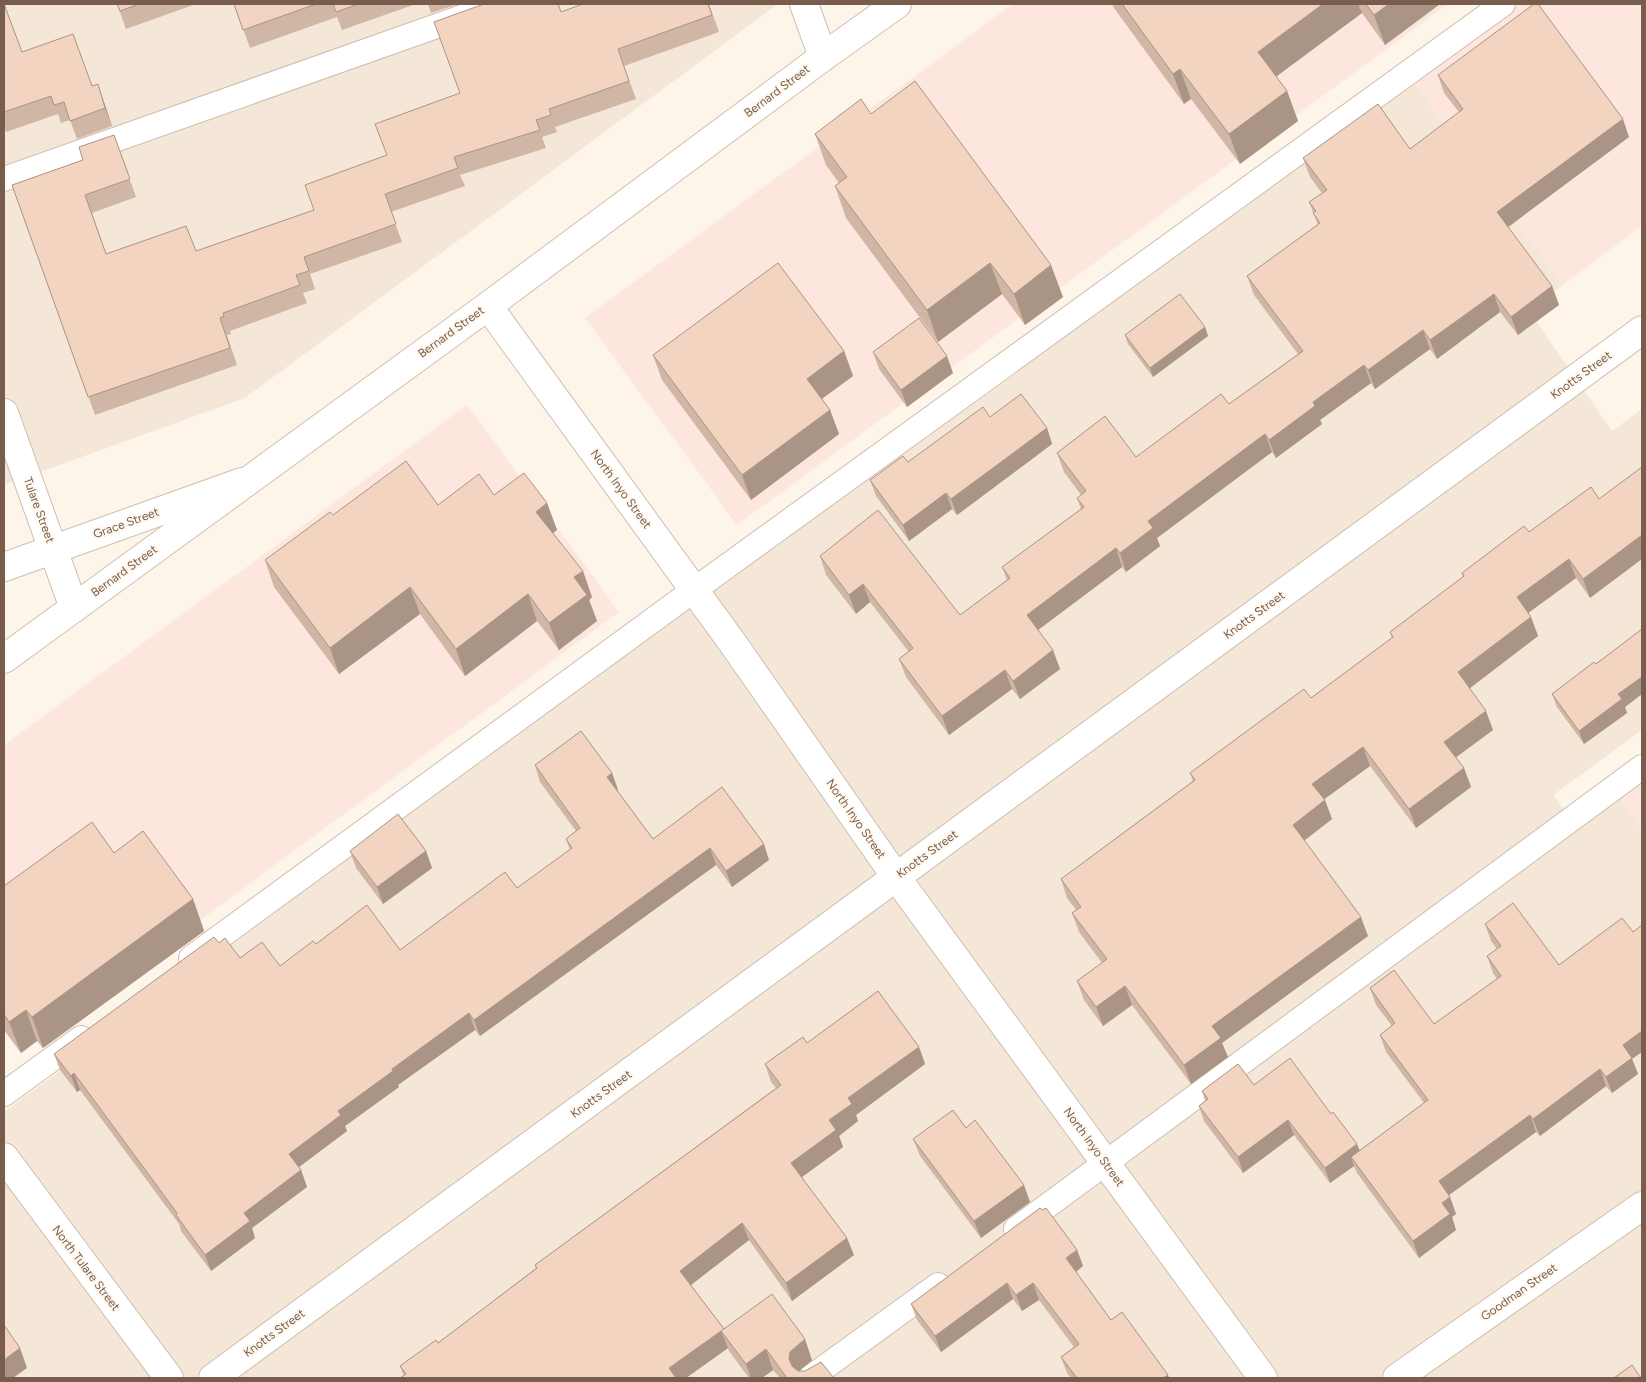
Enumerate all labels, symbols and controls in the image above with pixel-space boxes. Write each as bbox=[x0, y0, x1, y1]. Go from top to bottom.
street label: Bernard Street bbox=[741, 62, 813, 120]
street label: Bernard Street bbox=[415, 303, 487, 361]
street label: Knotts Street bbox=[1548, 348, 1615, 402]
street label: North Inyo Street bbox=[588, 447, 655, 532]
street label: Tulare Street bbox=[21, 475, 57, 545]
street label: Grace Street bbox=[91, 504, 161, 541]
street label: Bernard Street bbox=[88, 542, 160, 600]
street label: Knotts Street bbox=[1221, 588, 1288, 642]
street label: North Inyo Street bbox=[823, 776, 889, 862]
street label: Knotts Street bbox=[894, 827, 961, 881]
street label: Knotts Street bbox=[568, 1067, 635, 1121]
street label: North Inyo Street bbox=[1061, 1105, 1128, 1190]
street label: North Tulare Street bbox=[49, 1223, 123, 1314]
street label: Goodman Street bbox=[1478, 1260, 1560, 1323]
street label: Knotts Street bbox=[241, 1306, 308, 1360]

